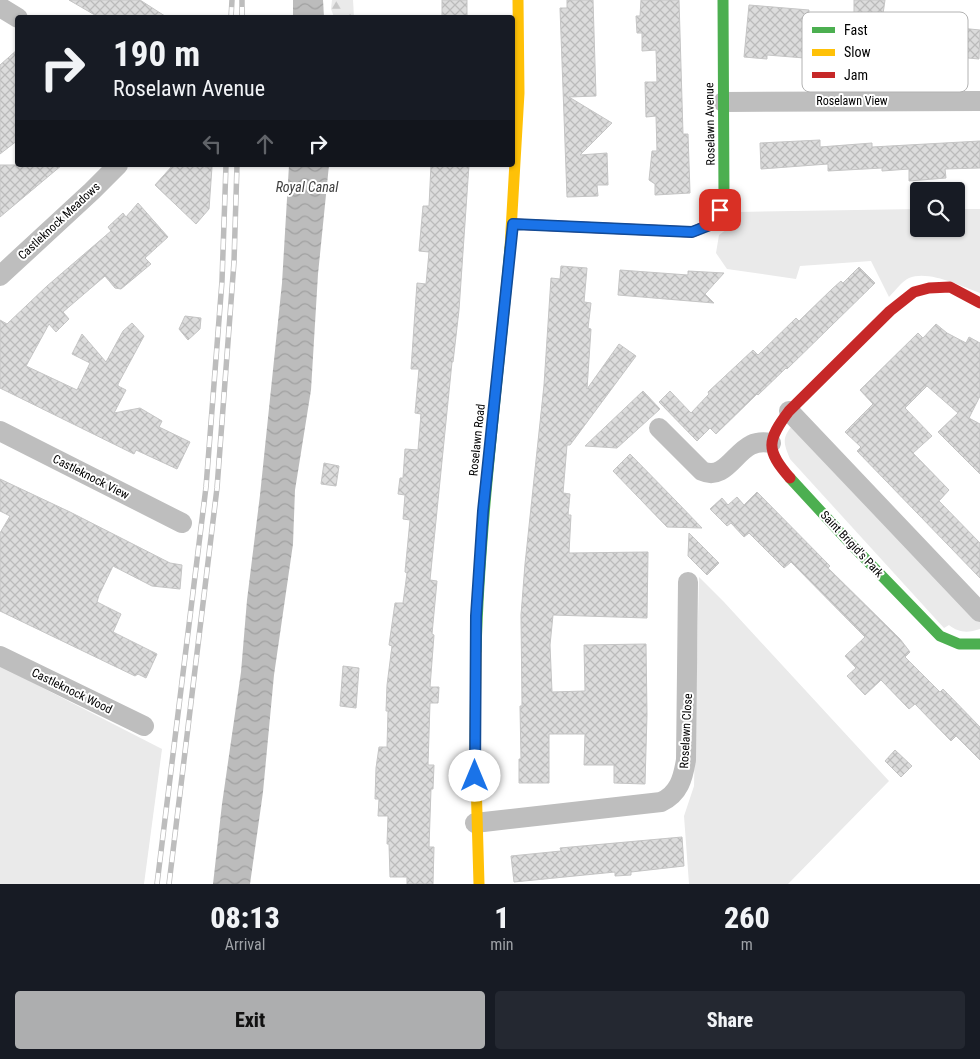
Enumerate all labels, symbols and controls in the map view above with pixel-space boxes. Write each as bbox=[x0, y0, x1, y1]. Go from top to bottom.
legend bbox=[802, 12, 968, 92]
text: Fast bbox=[844, 22, 868, 38]
text: 190 m bbox=[113, 34, 200, 75]
icon: right bbox=[30, 35, 95, 100]
text: Slow bbox=[844, 44, 871, 60]
text: Jam bbox=[844, 67, 868, 83]
text: Roselawn Avenue bbox=[113, 76, 265, 101]
street label: Roselawn Avenue bbox=[702, 82, 718, 166]
street label: Roselawn View bbox=[816, 94, 888, 108]
icon: left bbox=[198, 130, 226, 158]
icon: ahead bbox=[251, 130, 279, 158]
icon: right bbox=[304, 130, 332, 158]
water label: Royal Canal bbox=[276, 179, 339, 195]
street label: Castleknock Meadows bbox=[15, 180, 103, 262]
map controls bbox=[910, 182, 965, 237]
button: search bbox=[910, 182, 965, 237]
pin bbox=[699, 189, 741, 231]
icon: arrive bbox=[706, 196, 734, 224]
street label: Roselawn Road bbox=[466, 403, 488, 477]
street label: Castleknock View bbox=[50, 452, 132, 502]
street label: Saint Brigid's Park bbox=[818, 508, 887, 581]
street label: Castleknock Wood bbox=[29, 665, 115, 717]
street label: Roselawn Close bbox=[677, 693, 695, 769]
position arrow bbox=[448, 749, 500, 801]
text: 08:13 bbox=[210, 900, 280, 935]
text: 1 bbox=[494, 900, 509, 935]
text: 260 bbox=[724, 900, 770, 935]
text: Arrival bbox=[225, 935, 265, 954]
text: min bbox=[490, 935, 514, 954]
text: m bbox=[741, 935, 753, 954]
button: Exit bbox=[15, 991, 485, 1049]
button: Share bbox=[495, 991, 965, 1049]

